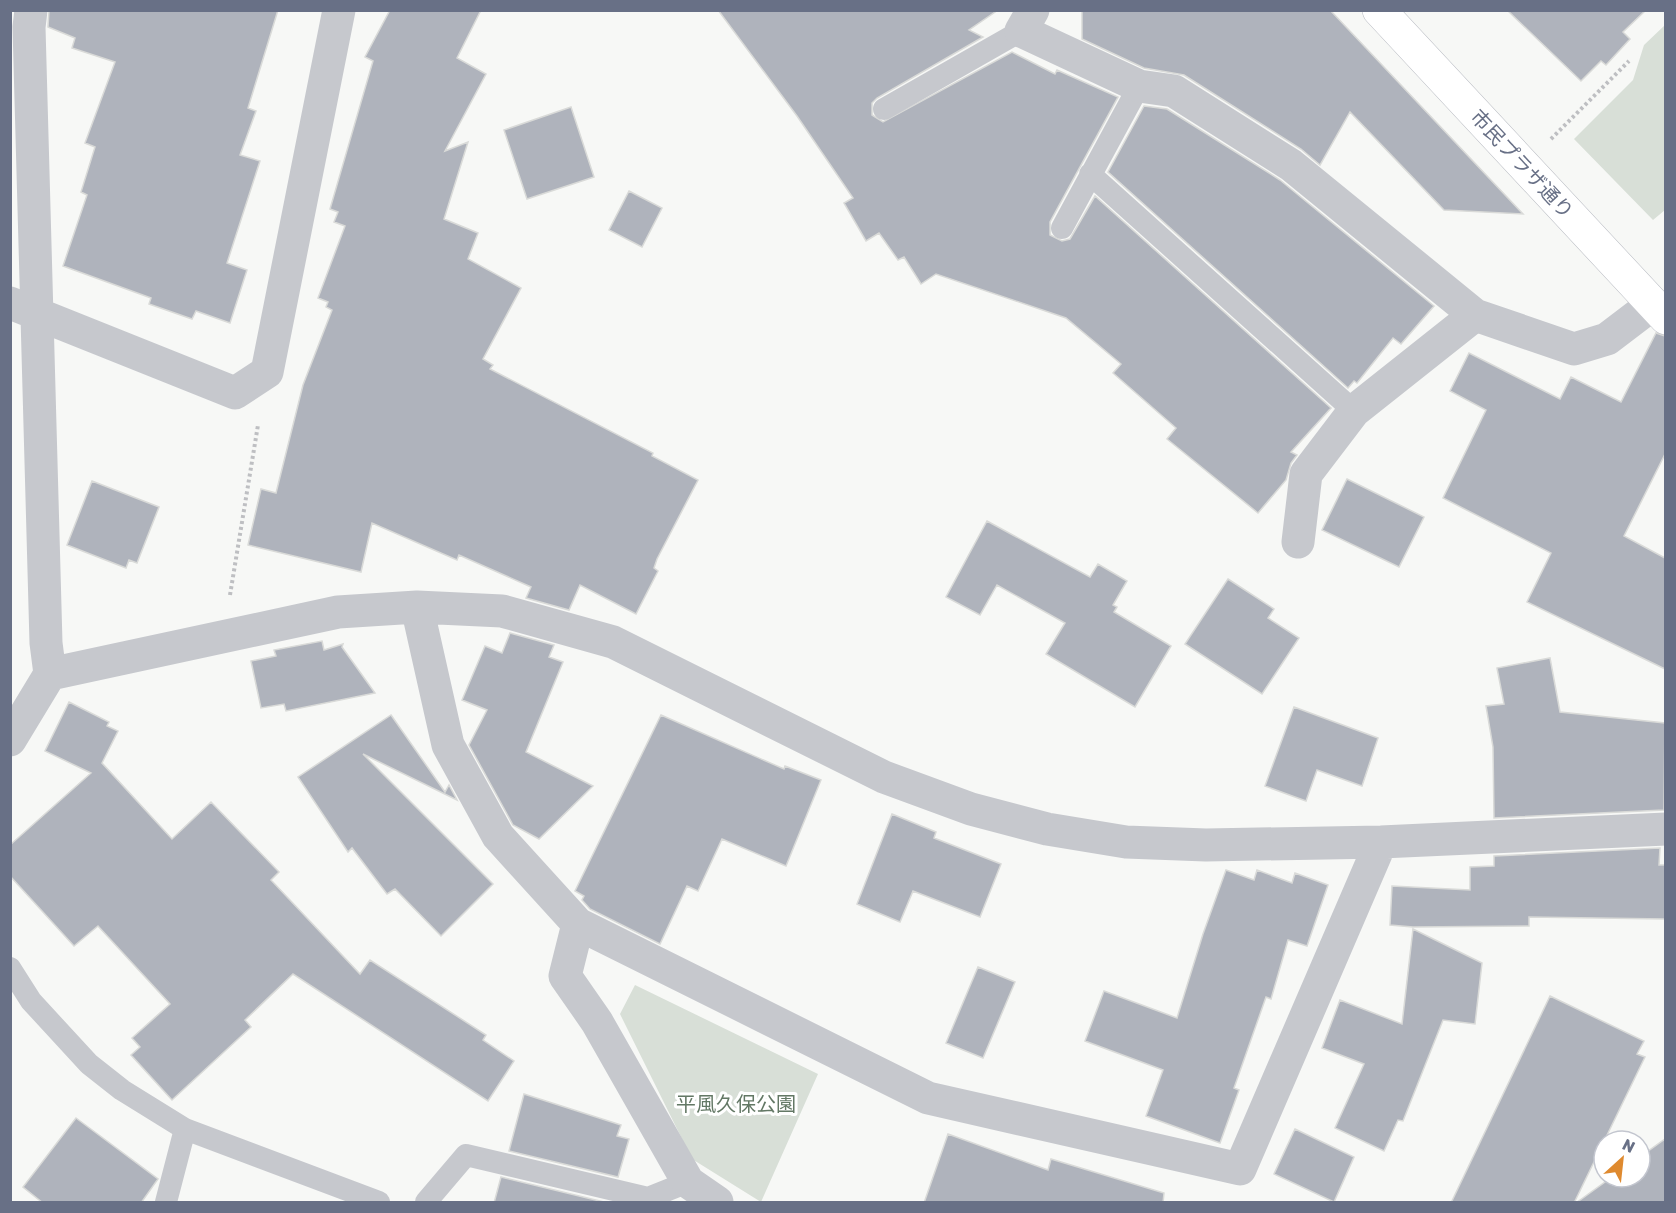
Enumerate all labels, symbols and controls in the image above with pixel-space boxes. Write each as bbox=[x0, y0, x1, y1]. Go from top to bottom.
street label: 市民プラザ通り bbox=[1465, 105, 1579, 223]
park label: 平風久保公園 bbox=[676, 1092, 796, 1116]
north arrow bbox=[1592, 1129, 1652, 1189]
text: N bbox=[1619, 1135, 1638, 1157]

